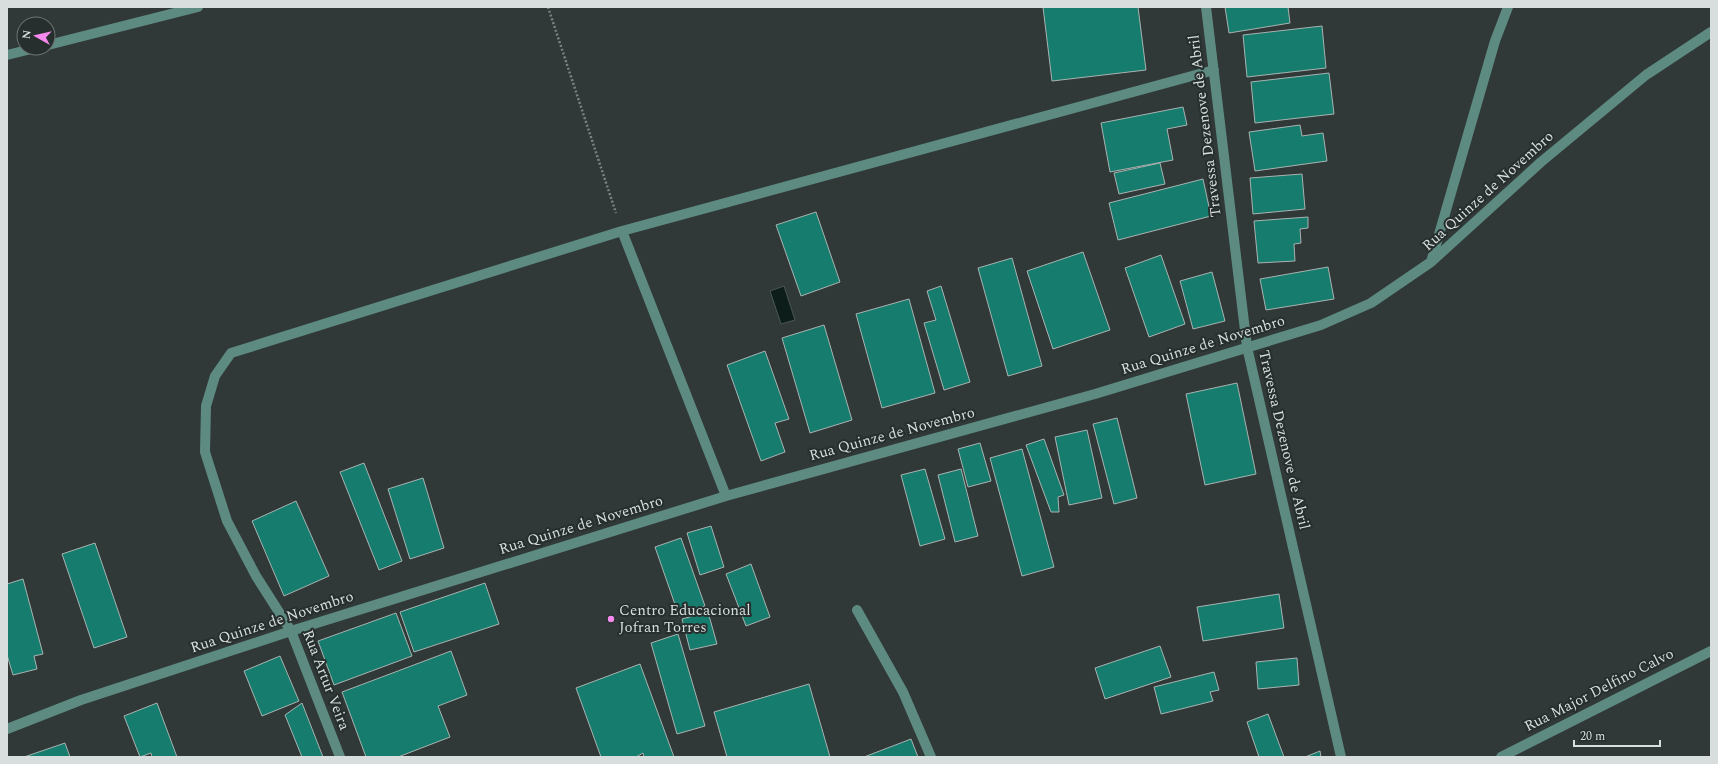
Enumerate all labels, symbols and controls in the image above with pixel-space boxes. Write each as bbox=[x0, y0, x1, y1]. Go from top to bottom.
north arrow bbox=[16, 16, 56, 56]
text: N bbox=[18, 29, 36, 40]
street label: Travessa Dezenove de Abril bbox=[1182, 34, 1228, 218]
street label: Rua Quinze de Novembro bbox=[1417, 125, 1559, 257]
street label: Rua Quinze de Novembro bbox=[1118, 309, 1288, 381]
street label: Travessa Dezenove de Abril bbox=[1252, 348, 1316, 532]
street label: Rua Quinze de Novembro bbox=[807, 401, 977, 467]
street label: Rua Quinze de Novembro bbox=[496, 489, 666, 561]
street label: Rua Quinze de Novembro bbox=[187, 585, 357, 659]
place label: Centro Educacional Jofran Torres bbox=[619, 599, 751, 639]
marker: Centro Educacional Jofran Torres bbox=[606, 614, 616, 624]
street label: Rua Artur Veira bbox=[296, 626, 356, 734]
street label: Rua Major Delfino Calvo bbox=[1520, 642, 1678, 738]
scale bar bbox=[1574, 722, 1660, 748]
text: 20 m bbox=[1580, 727, 1605, 746]

